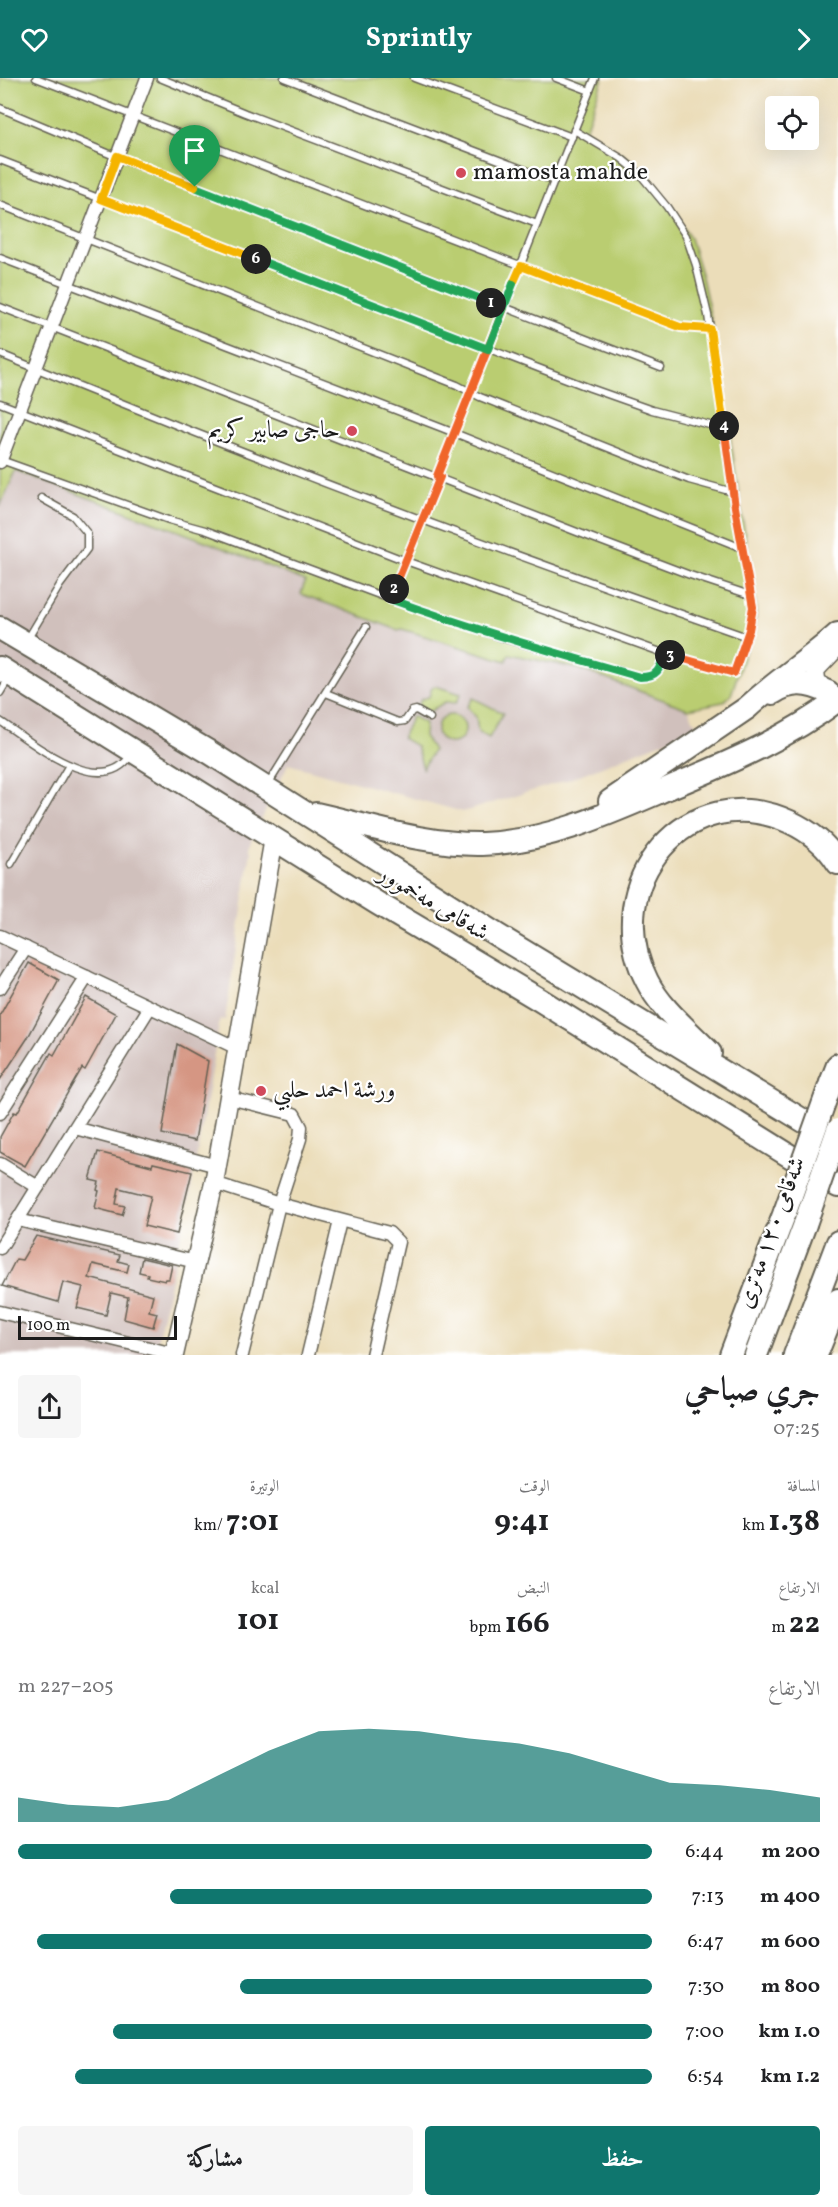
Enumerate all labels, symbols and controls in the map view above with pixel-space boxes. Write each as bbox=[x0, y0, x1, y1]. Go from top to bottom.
text: Sprintly bbox=[366, 20, 472, 58]
icon: heart bbox=[18, 23, 51, 56]
icon: forward bbox=[787, 23, 820, 56]
map controls bbox=[765, 96, 819, 150]
button: locate bbox=[765, 96, 819, 150]
pin bbox=[169, 125, 220, 187]
icon: arrive bbox=[178, 134, 211, 167]
place label: mamosta mahde bbox=[473, 156, 648, 190]
marker: mamosta mahde bbox=[454, 166, 468, 180]
pin: 6 bbox=[241, 244, 271, 274]
text: 6 bbox=[252, 248, 260, 270]
pin: 1 bbox=[476, 288, 506, 318]
text: 1 bbox=[488, 292, 494, 314]
pin: 4 bbox=[709, 411, 739, 441]
place label: حاجی صابیر کریم bbox=[208, 414, 340, 450]
text: 4 bbox=[719, 415, 729, 437]
marker: حاجی صابیر کریم bbox=[345, 424, 359, 438]
pin: 2 bbox=[379, 574, 409, 604]
text: 2 bbox=[390, 578, 398, 600]
pin: 3 bbox=[655, 640, 685, 670]
text: 3 bbox=[666, 644, 674, 666]
street label: شەقامی مەخموور bbox=[369, 856, 495, 951]
place label: ورشة احمد حلبي bbox=[273, 1074, 395, 1111]
marker: ورشة احمد حلبي bbox=[254, 1084, 268, 1098]
street label: شەقامی ١٢٠ مەتری bbox=[729, 1152, 815, 1314]
scale bar bbox=[18, 1313, 177, 1340]
text: 100 m bbox=[27, 1315, 70, 1337]
text: جري صباحي bbox=[685, 1369, 820, 1415]
button: share bbox=[18, 1375, 81, 1438]
text: 07:25 bbox=[773, 1415, 820, 1443]
text: الوتيرة bbox=[250, 1476, 279, 1498]
text: الوقت bbox=[519, 1476, 550, 1498]
text: المسافة bbox=[787, 1476, 820, 1498]
text: 7:01 bbox=[226, 1501, 279, 1543]
text: 9:41 bbox=[494, 1501, 550, 1543]
text: 1.38 bbox=[768, 1501, 820, 1543]
text: /km bbox=[194, 1515, 226, 1537]
text: km bbox=[742, 1515, 768, 1537]
text: kcal bbox=[251, 1578, 279, 1600]
text: النبض bbox=[517, 1578, 550, 1600]
text: الارتفاع bbox=[778, 1578, 820, 1600]
text: 101 bbox=[237, 1600, 279, 1642]
text: 166 bbox=[505, 1603, 550, 1645]
text: 22 bbox=[789, 1603, 820, 1645]
text: bpm bbox=[469, 1617, 505, 1639]
text: m bbox=[771, 1617, 789, 1639]
text: 205–227 m bbox=[18, 1673, 114, 1701]
text: الارتفاع bbox=[768, 1676, 820, 1704]
text: 6:44 bbox=[685, 1838, 724, 1866]
text: 200 m bbox=[762, 1838, 820, 1866]
text: 7:13 bbox=[692, 1883, 724, 1911]
text: 400 m bbox=[760, 1883, 820, 1911]
text: 6:47 bbox=[688, 1928, 724, 1956]
text: 600 m bbox=[761, 1928, 820, 1956]
text: 7:30 bbox=[688, 1973, 724, 2001]
text: 800 m bbox=[761, 1973, 820, 2001]
text: 7:00 bbox=[685, 2018, 724, 2046]
text: 1.0 km bbox=[758, 2018, 820, 2046]
text: 6:54 bbox=[688, 2063, 724, 2091]
text: 1.2 km bbox=[760, 2063, 820, 2091]
button: مشاركة bbox=[18, 2126, 413, 2195]
button: حفظ bbox=[425, 2126, 820, 2195]

